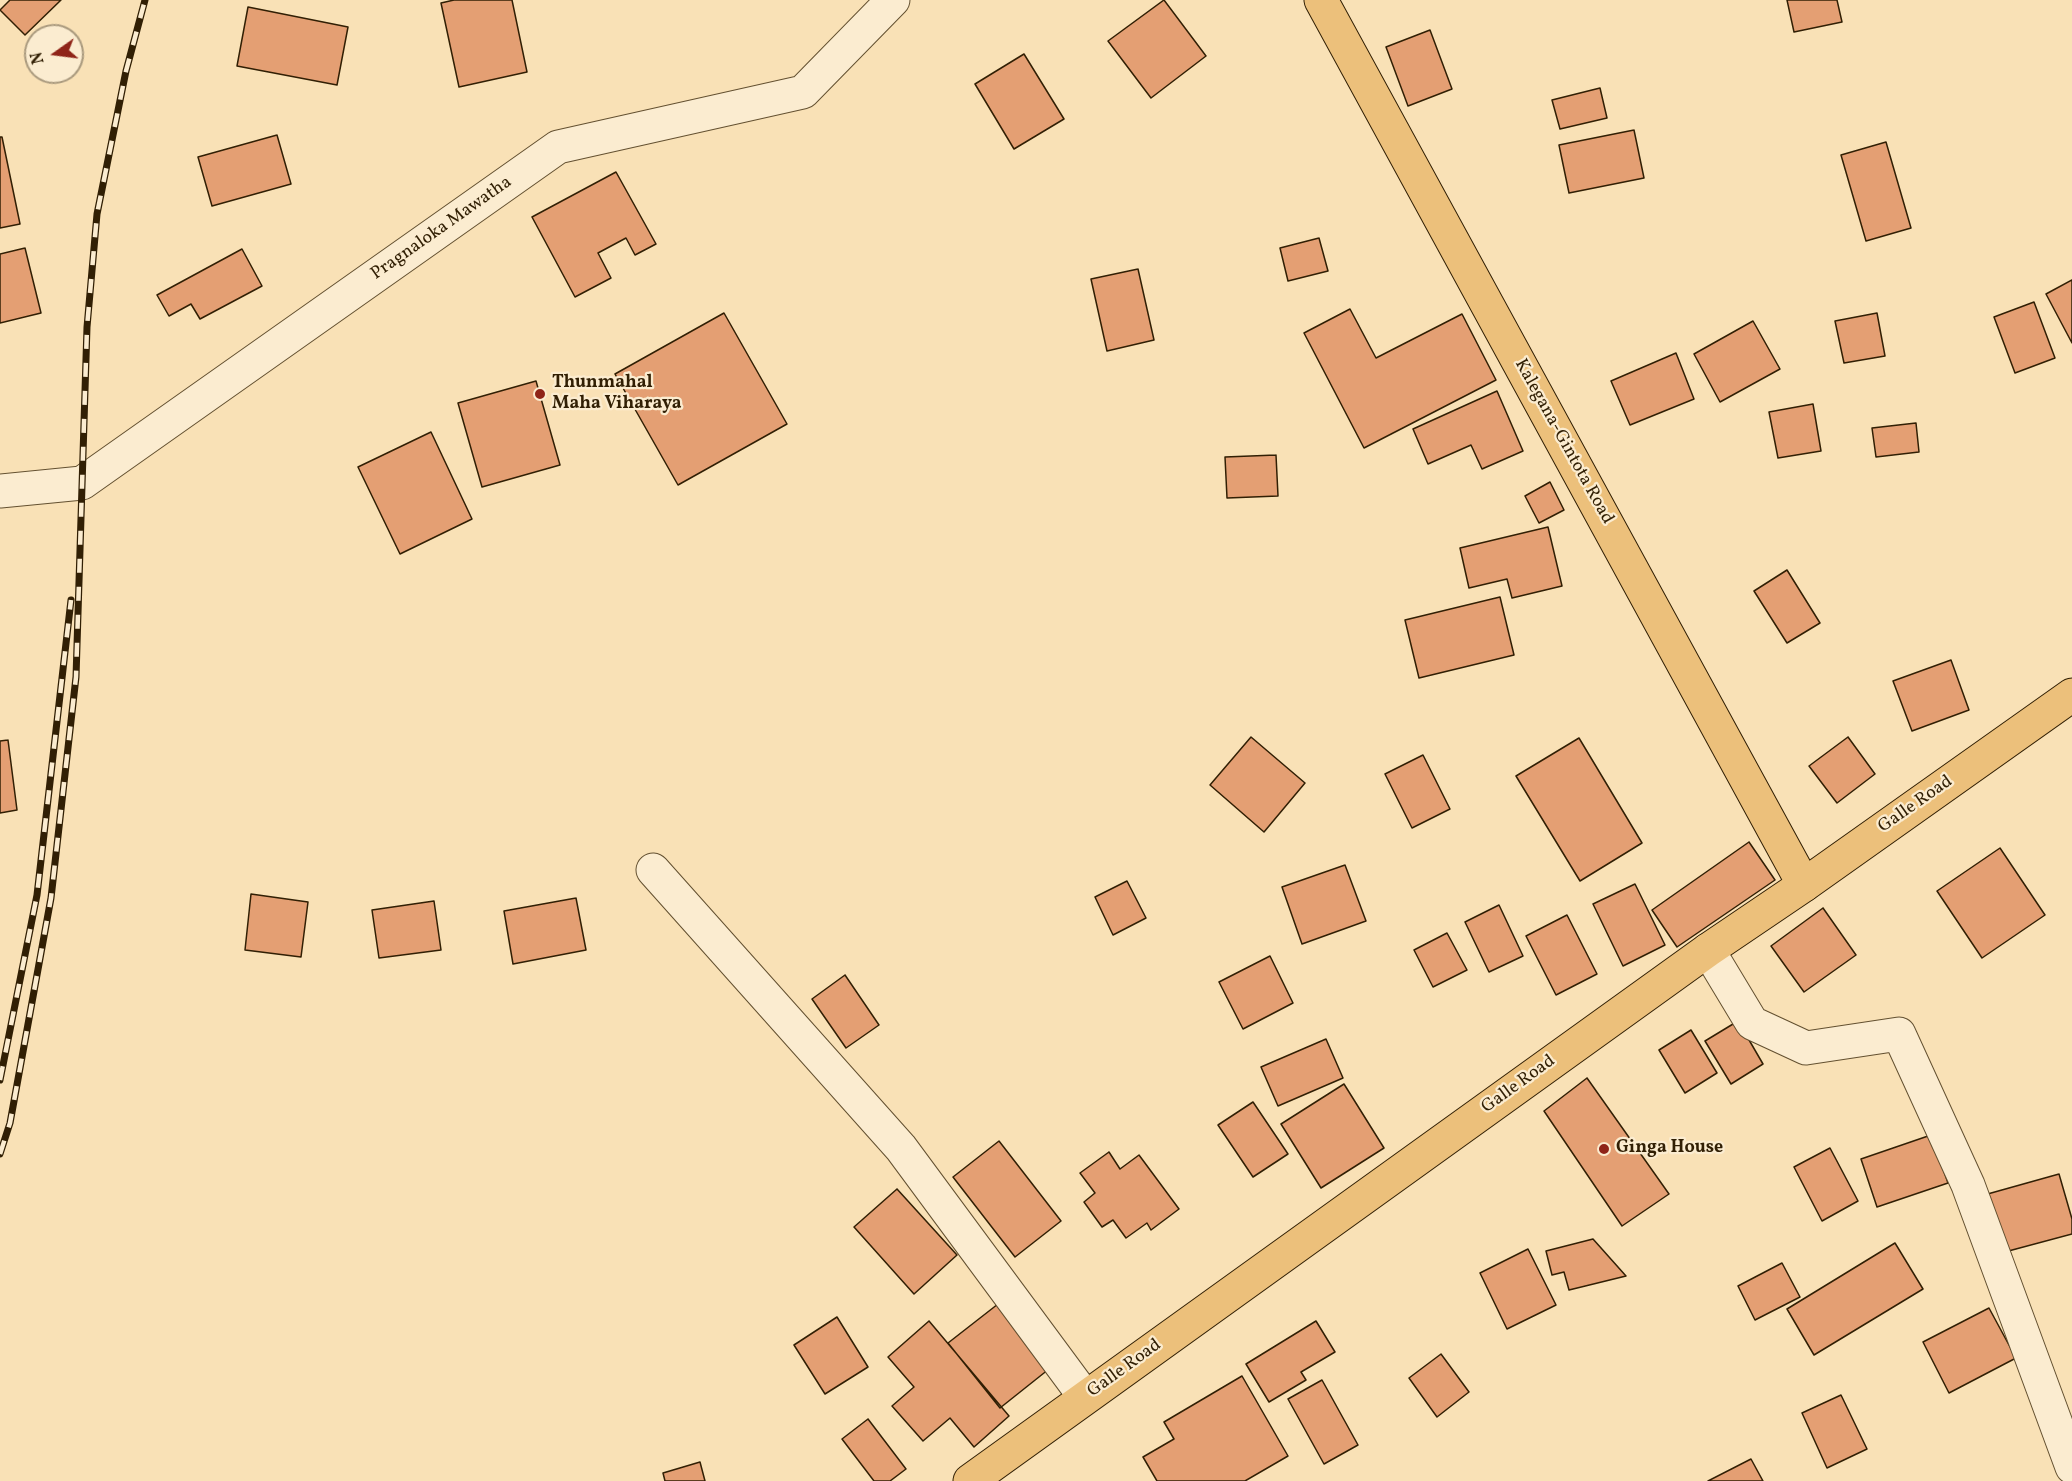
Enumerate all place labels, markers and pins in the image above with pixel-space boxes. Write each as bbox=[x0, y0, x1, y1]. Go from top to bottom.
place label: Thunmahal Maha Viharaya bbox=[552, 373, 682, 416]
marker: Thunmahal Maha Viharaya bbox=[533, 387, 547, 401]
place label: Ginga House bbox=[1616, 1138, 1723, 1160]
marker: Ginga House bbox=[1597, 1142, 1611, 1156]

